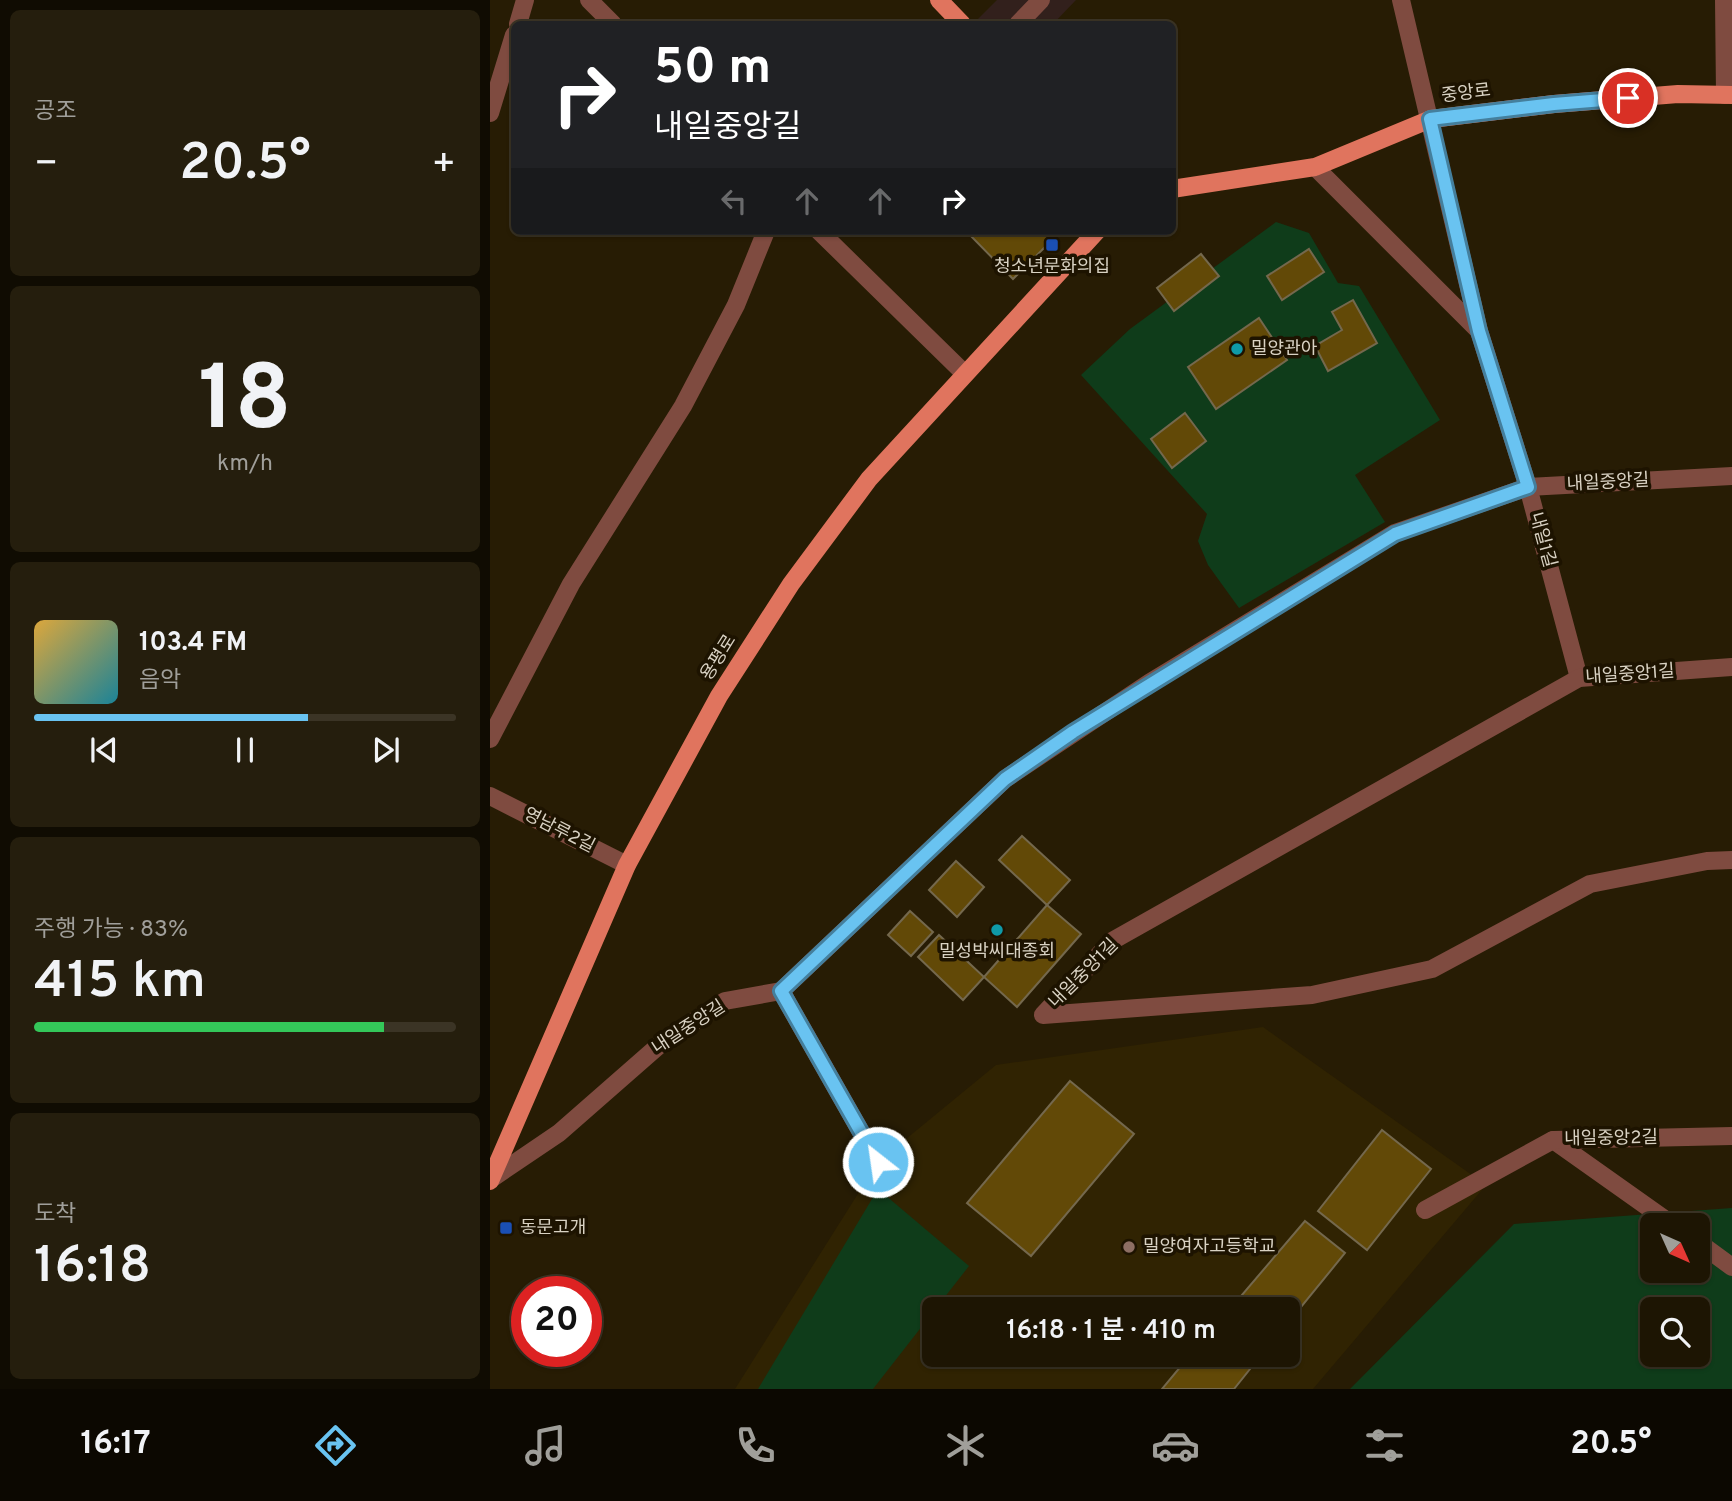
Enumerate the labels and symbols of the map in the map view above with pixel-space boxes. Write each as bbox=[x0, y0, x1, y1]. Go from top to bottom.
pin bbox=[1598, 68, 1658, 128]
street label: 중앙로 bbox=[1440, 80, 1492, 108]
marker: 청소년문화의집 bbox=[1044, 237, 1060, 253]
place label: 청소년문화의집 bbox=[994, 256, 1110, 279]
place label: 밀양관아 bbox=[1251, 338, 1318, 361]
marker: 밀양관아 bbox=[1229, 341, 1245, 357]
street label: 내일중앙길 bbox=[1566, 469, 1650, 497]
street label: 내일1길 bbox=[1524, 510, 1560, 570]
street label: 용평로 bbox=[696, 631, 742, 685]
street label: 내일중앙1길 bbox=[1585, 660, 1675, 690]
street label: 영남루2길 bbox=[519, 803, 599, 859]
marker: 밀성박씨대종회 bbox=[989, 922, 1005, 938]
street label: 내일중앙1길 bbox=[1044, 934, 1124, 1014]
place label: 밀성박씨대종회 bbox=[939, 941, 1055, 964]
street label: 내일중앙길 bbox=[648, 996, 730, 1060]
position arrow bbox=[841, 1125, 915, 1199]
street label: 내일중앙2길 bbox=[1564, 1127, 1658, 1151]
north arrow bbox=[1640, 1213, 1710, 1283]
place label: 동문고개 bbox=[520, 1217, 586, 1240]
marker: 동문고개 bbox=[498, 1220, 514, 1236]
place label: 밀양여자고등학교 bbox=[1143, 1236, 1275, 1259]
marker: 밀양여자고등학교 bbox=[1121, 1239, 1137, 1255]
speed limit sign: 20 bbox=[511, 1276, 602, 1367]

